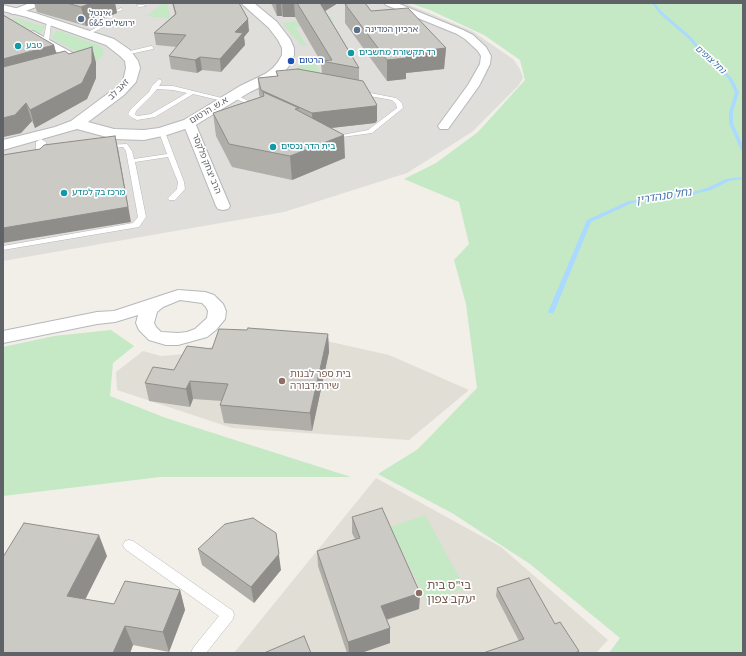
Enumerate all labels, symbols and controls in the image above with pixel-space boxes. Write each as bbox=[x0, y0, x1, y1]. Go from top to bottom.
place label: אינטל ירושלים 5&6 bbox=[89, 9, 135, 30]
marker: אינטל ירושלים 5&6 bbox=[76, 14, 86, 24]
marker: ארכיון המדינה bbox=[352, 25, 362, 35]
place label: ארכיון המדינה bbox=[365, 25, 418, 35]
marker: טבע bbox=[13, 41, 23, 51]
place label: טבע bbox=[26, 41, 42, 51]
water label: נחל צופים bbox=[693, 43, 727, 77]
marker: רד תקשורת מחשבים bbox=[346, 48, 356, 58]
place label: רד תקשורת מחשבים bbox=[359, 48, 436, 58]
marker: הרטום bbox=[286, 56, 296, 66]
place label: הרטום bbox=[299, 56, 324, 66]
street label: זאב לב bbox=[106, 77, 132, 103]
street label: א.ש. הרטום bbox=[188, 95, 230, 127]
street label: הרב יצחק פלקסר bbox=[189, 132, 223, 196]
marker: בית הדר נכסים bbox=[268, 142, 278, 152]
place label: בית הדר נכסים bbox=[281, 142, 335, 152]
water label: נחל סנהדרין bbox=[635, 186, 693, 208]
marker: מרכז בק למדע bbox=[59, 188, 69, 198]
place label: מרכז בק למדע bbox=[72, 188, 125, 198]
place label: בית ספר לבנות שירת דבורה bbox=[290, 369, 351, 392]
marker: בית ספר לבנות שירת דבורה bbox=[277, 376, 287, 386]
place label: בי"ס בית יעקב צפון bbox=[427, 579, 476, 607]
marker: בי"ס בית יעקב צפון bbox=[414, 588, 424, 598]

